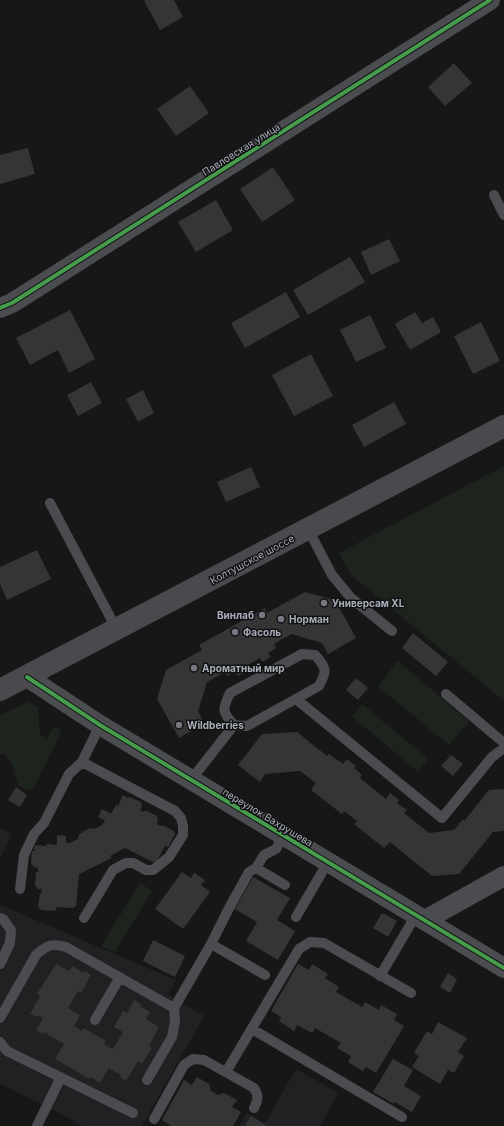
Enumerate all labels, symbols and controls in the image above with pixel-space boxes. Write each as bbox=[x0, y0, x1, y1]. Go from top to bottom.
street label: Павловская улица bbox=[200, 120, 282, 178]
street label: Колтушское шоссе bbox=[208, 532, 296, 586]
place label: Универсам XL bbox=[332, 597, 405, 609]
marker: Универсам XL bbox=[319, 598, 329, 608]
place label: Винлаб bbox=[217, 609, 254, 621]
marker: Винлаб bbox=[257, 610, 267, 620]
place label: Норман bbox=[289, 613, 329, 625]
marker: Норман bbox=[276, 614, 286, 624]
place label: Фасоль bbox=[243, 626, 281, 638]
marker: Фасоль bbox=[230, 627, 240, 637]
place label: Ароматный мир bbox=[202, 662, 285, 674]
marker: Ароматный мир bbox=[189, 663, 199, 673]
place label: Wildberries bbox=[187, 719, 244, 731]
marker: Wildberries bbox=[174, 720, 184, 730]
street label: переулок Вахрушева bbox=[221, 785, 315, 849]

